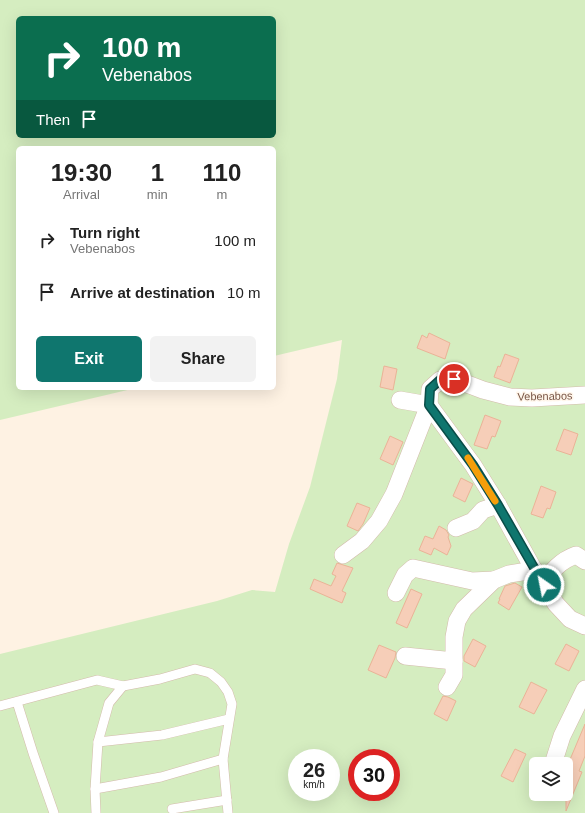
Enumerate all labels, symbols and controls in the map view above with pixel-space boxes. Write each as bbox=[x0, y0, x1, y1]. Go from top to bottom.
icon: right bbox=[36, 32, 88, 84]
text: 100 m bbox=[102, 32, 181, 63]
text: Vebenabos bbox=[102, 65, 192, 85]
icon: arrive bbox=[78, 108, 100, 130]
text: Then bbox=[36, 111, 70, 128]
text: 19:30 bbox=[51, 159, 112, 186]
text: 1 bbox=[151, 159, 164, 186]
text: 110 bbox=[203, 159, 241, 186]
text: Arrival bbox=[63, 187, 100, 202]
text: min bbox=[147, 187, 168, 202]
text: m bbox=[216, 187, 227, 202]
text: Turn right bbox=[70, 224, 140, 241]
icon: right bbox=[36, 229, 58, 251]
text: 100 m bbox=[214, 232, 256, 249]
text: Vebenabos bbox=[70, 241, 135, 256]
icon: arrive bbox=[36, 281, 58, 303]
text: Arrive at destination bbox=[70, 284, 215, 301]
text: 10 m bbox=[227, 284, 260, 301]
button: Exit bbox=[36, 336, 142, 382]
button: Share bbox=[150, 336, 256, 382]
pin bbox=[437, 362, 471, 396]
icon: arrive bbox=[443, 368, 465, 390]
street label: Vebenabos bbox=[517, 390, 573, 402]
position arrow bbox=[523, 564, 565, 606]
speed limit sign: 30 bbox=[348, 749, 400, 801]
map controls bbox=[529, 757, 573, 801]
button: layers bbox=[529, 757, 573, 801]
text: 26 bbox=[303, 759, 325, 781]
text: km/h bbox=[303, 779, 325, 790]

